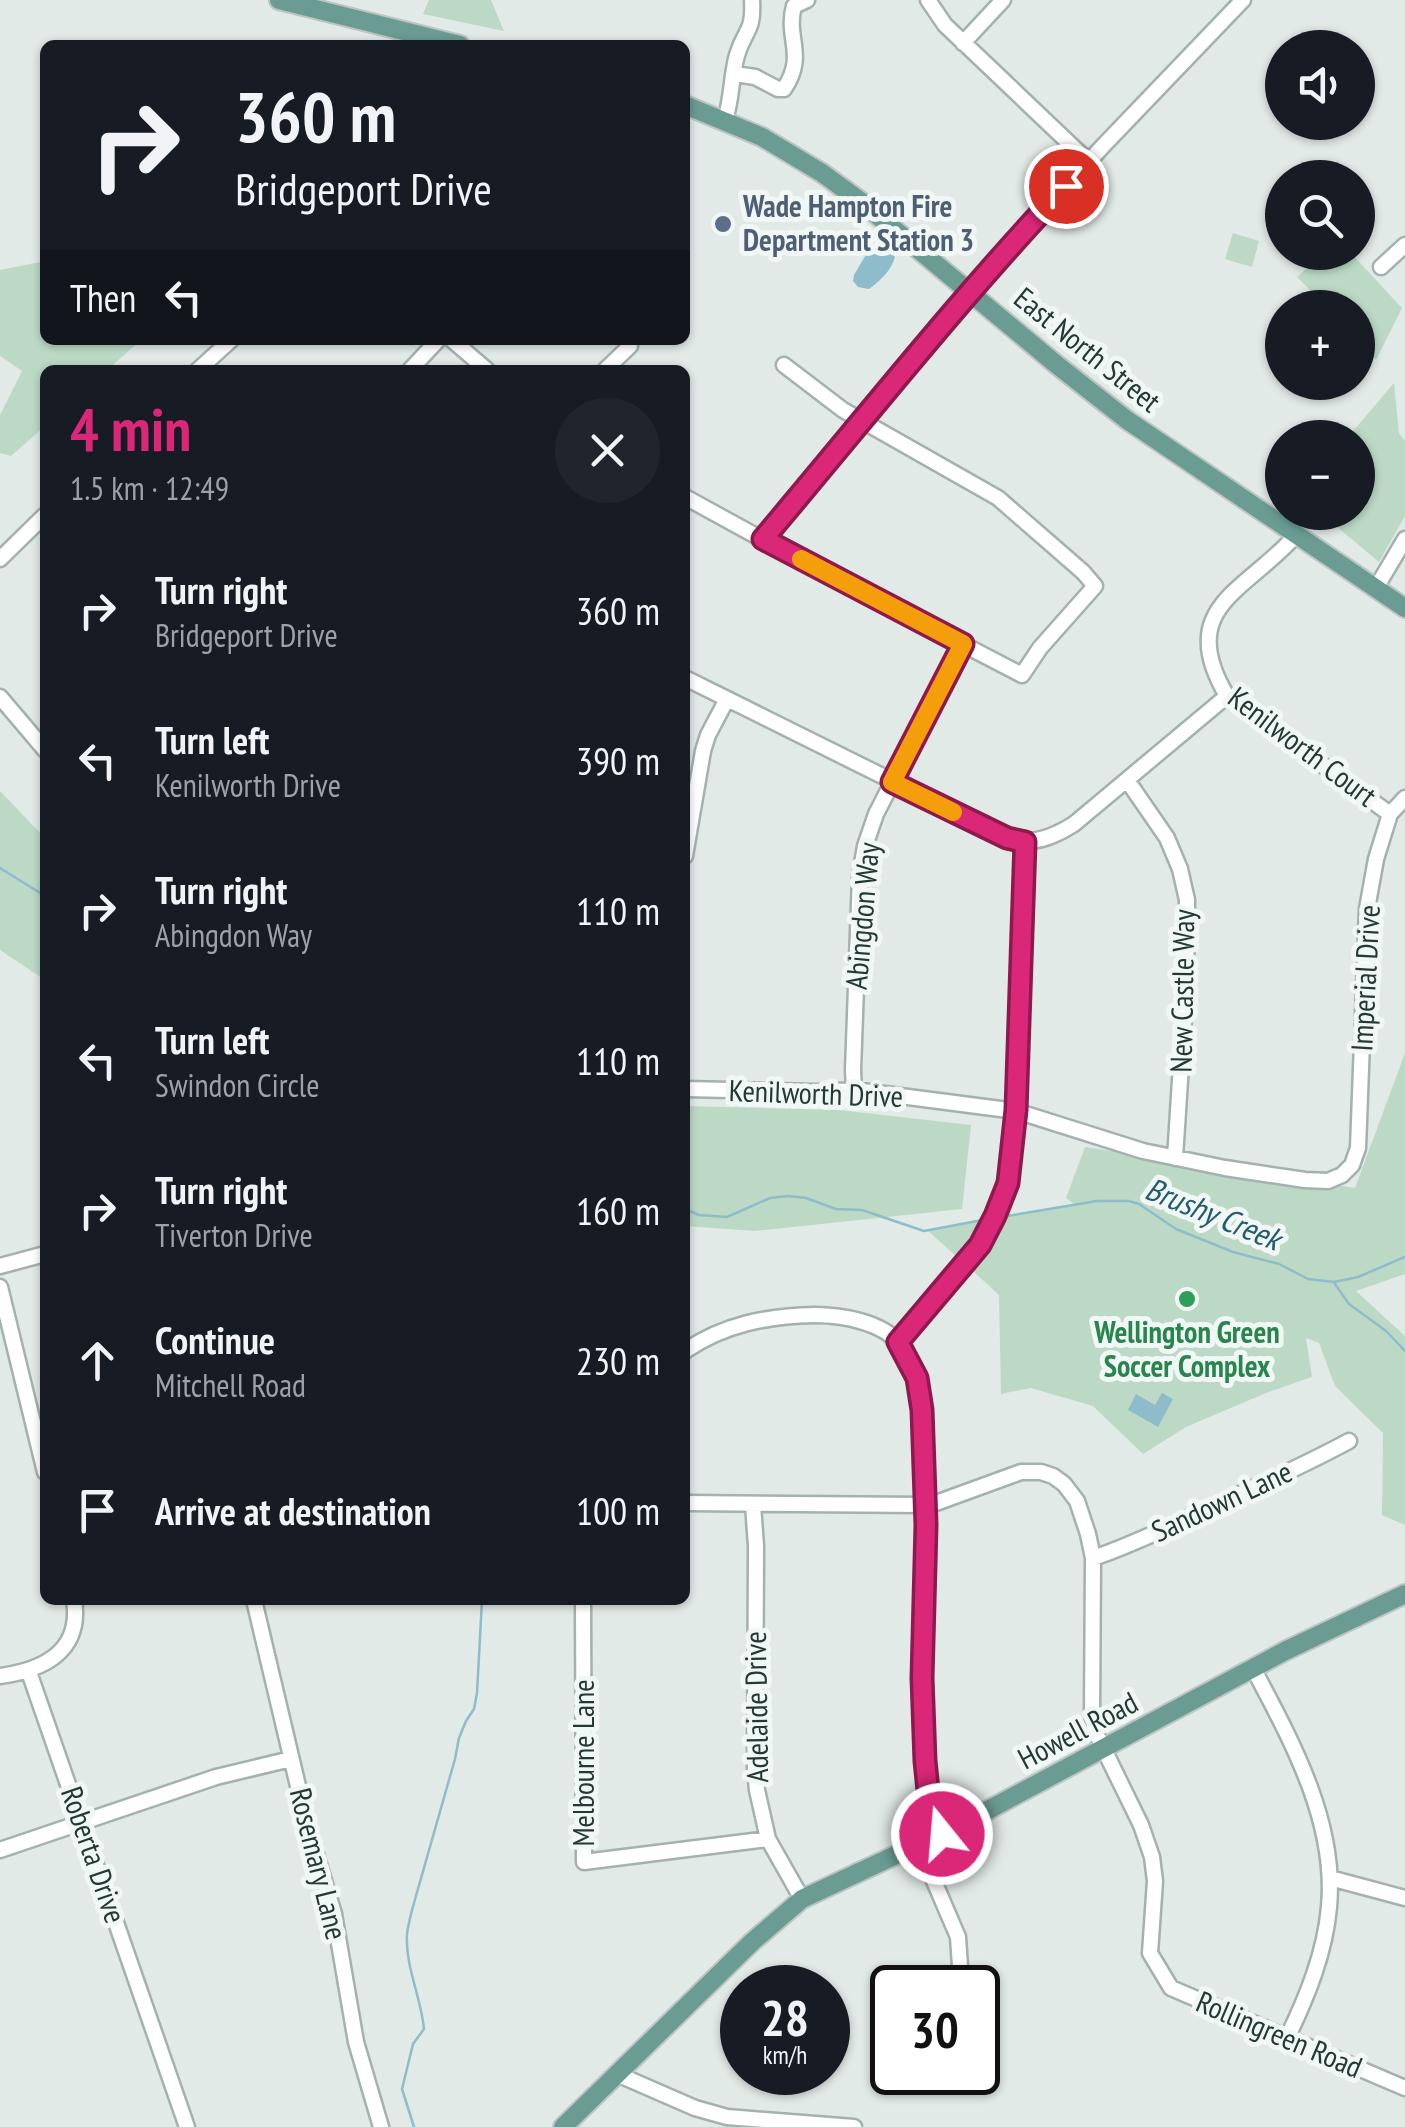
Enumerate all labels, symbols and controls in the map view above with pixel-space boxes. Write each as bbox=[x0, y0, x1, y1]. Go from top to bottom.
map controls bbox=[1265, 30, 1375, 530]
button: sound bbox=[1265, 30, 1375, 140]
text: 360 m bbox=[235, 71, 396, 161]
icon: right bbox=[70, 80, 200, 210]
pin bbox=[1024, 144, 1109, 229]
text: Bridgeport Drive bbox=[235, 159, 492, 217]
icon: arrive bbox=[1039, 159, 1094, 214]
button: search bbox=[1265, 160, 1375, 270]
place label: Wade Hampton Fire Department Station 3 bbox=[742, 186, 974, 259]
marker: Wade Hampton Fire Department Station 3 bbox=[712, 213, 734, 235]
icon: left bbox=[156, 270, 211, 325]
text: Then bbox=[70, 273, 136, 322]
street label: East North Street bbox=[1007, 278, 1170, 420]
button: + bbox=[1265, 290, 1375, 400]
text: 4 min bbox=[70, 390, 191, 468]
button: close bbox=[555, 398, 660, 503]
button: − bbox=[1265, 420, 1375, 530]
text: 1.5 km · 12:49 bbox=[70, 467, 229, 509]
text: Turn right bbox=[155, 565, 287, 614]
icon: right bbox=[70, 583, 125, 638]
text: 360 m bbox=[576, 586, 660, 635]
text: Bridgeport Drive bbox=[155, 614, 338, 656]
street label: Kenilworth Court bbox=[1221, 677, 1385, 815]
text: Turn left bbox=[155, 715, 269, 764]
icon: left bbox=[70, 733, 125, 788]
text: 390 m bbox=[576, 736, 660, 785]
text: Kenilworth Drive bbox=[155, 764, 341, 806]
street label: Abingdon Way bbox=[836, 840, 887, 991]
text: Turn right bbox=[155, 865, 287, 914]
icon: right bbox=[70, 883, 125, 938]
text: 110 m bbox=[576, 886, 660, 935]
street label: Imperial Drive bbox=[1341, 904, 1388, 1052]
street label: New Castle Way bbox=[1161, 908, 1202, 1073]
text: Abingdon Way bbox=[155, 914, 312, 956]
text: Turn left bbox=[155, 1015, 269, 1064]
icon: left bbox=[70, 1033, 125, 1088]
text: 110 m bbox=[576, 1036, 660, 1085]
text: Swindon Circle bbox=[155, 1064, 320, 1106]
street label: Kenilworth Drive bbox=[728, 1070, 904, 1115]
text: Turn right bbox=[155, 1165, 287, 1214]
water label: Brushy Creek bbox=[1140, 1167, 1290, 1261]
icon: right bbox=[70, 1183, 125, 1238]
text: 160 m bbox=[576, 1186, 660, 1235]
text: Tiverton Drive bbox=[155, 1214, 313, 1256]
marker: Wellington Green Soccer Complex bbox=[1176, 1288, 1198, 1310]
place label: Wellington Green Soccer Complex bbox=[1093, 1312, 1280, 1385]
text: Continue bbox=[155, 1315, 275, 1364]
icon: ahead bbox=[70, 1333, 125, 1388]
text: 230 m bbox=[576, 1336, 660, 1385]
text: Mitchell Road bbox=[155, 1364, 306, 1406]
street label: Sandown Lane bbox=[1145, 1451, 1298, 1550]
icon: arrive bbox=[70, 1483, 125, 1538]
text: Arrive at destination bbox=[155, 1486, 431, 1535]
text: 100 m bbox=[576, 1486, 660, 1535]
street label: Adelaide Drive bbox=[735, 1631, 776, 1783]
street label: Melbourne Lane bbox=[563, 1679, 602, 1847]
street label: Howell Road bbox=[1011, 1682, 1144, 1777]
street label: Roberta Drive bbox=[53, 1781, 136, 1928]
position arrow bbox=[890, 1782, 994, 1886]
street label: Rosemary Lane bbox=[282, 1784, 357, 1943]
speed limit sign: 30 bbox=[870, 1965, 1000, 2095]
street label: Rollingreen Road bbox=[1191, 1981, 1368, 2086]
text: 28 bbox=[761, 1985, 809, 2050]
text: km/h bbox=[763, 2039, 807, 2071]

